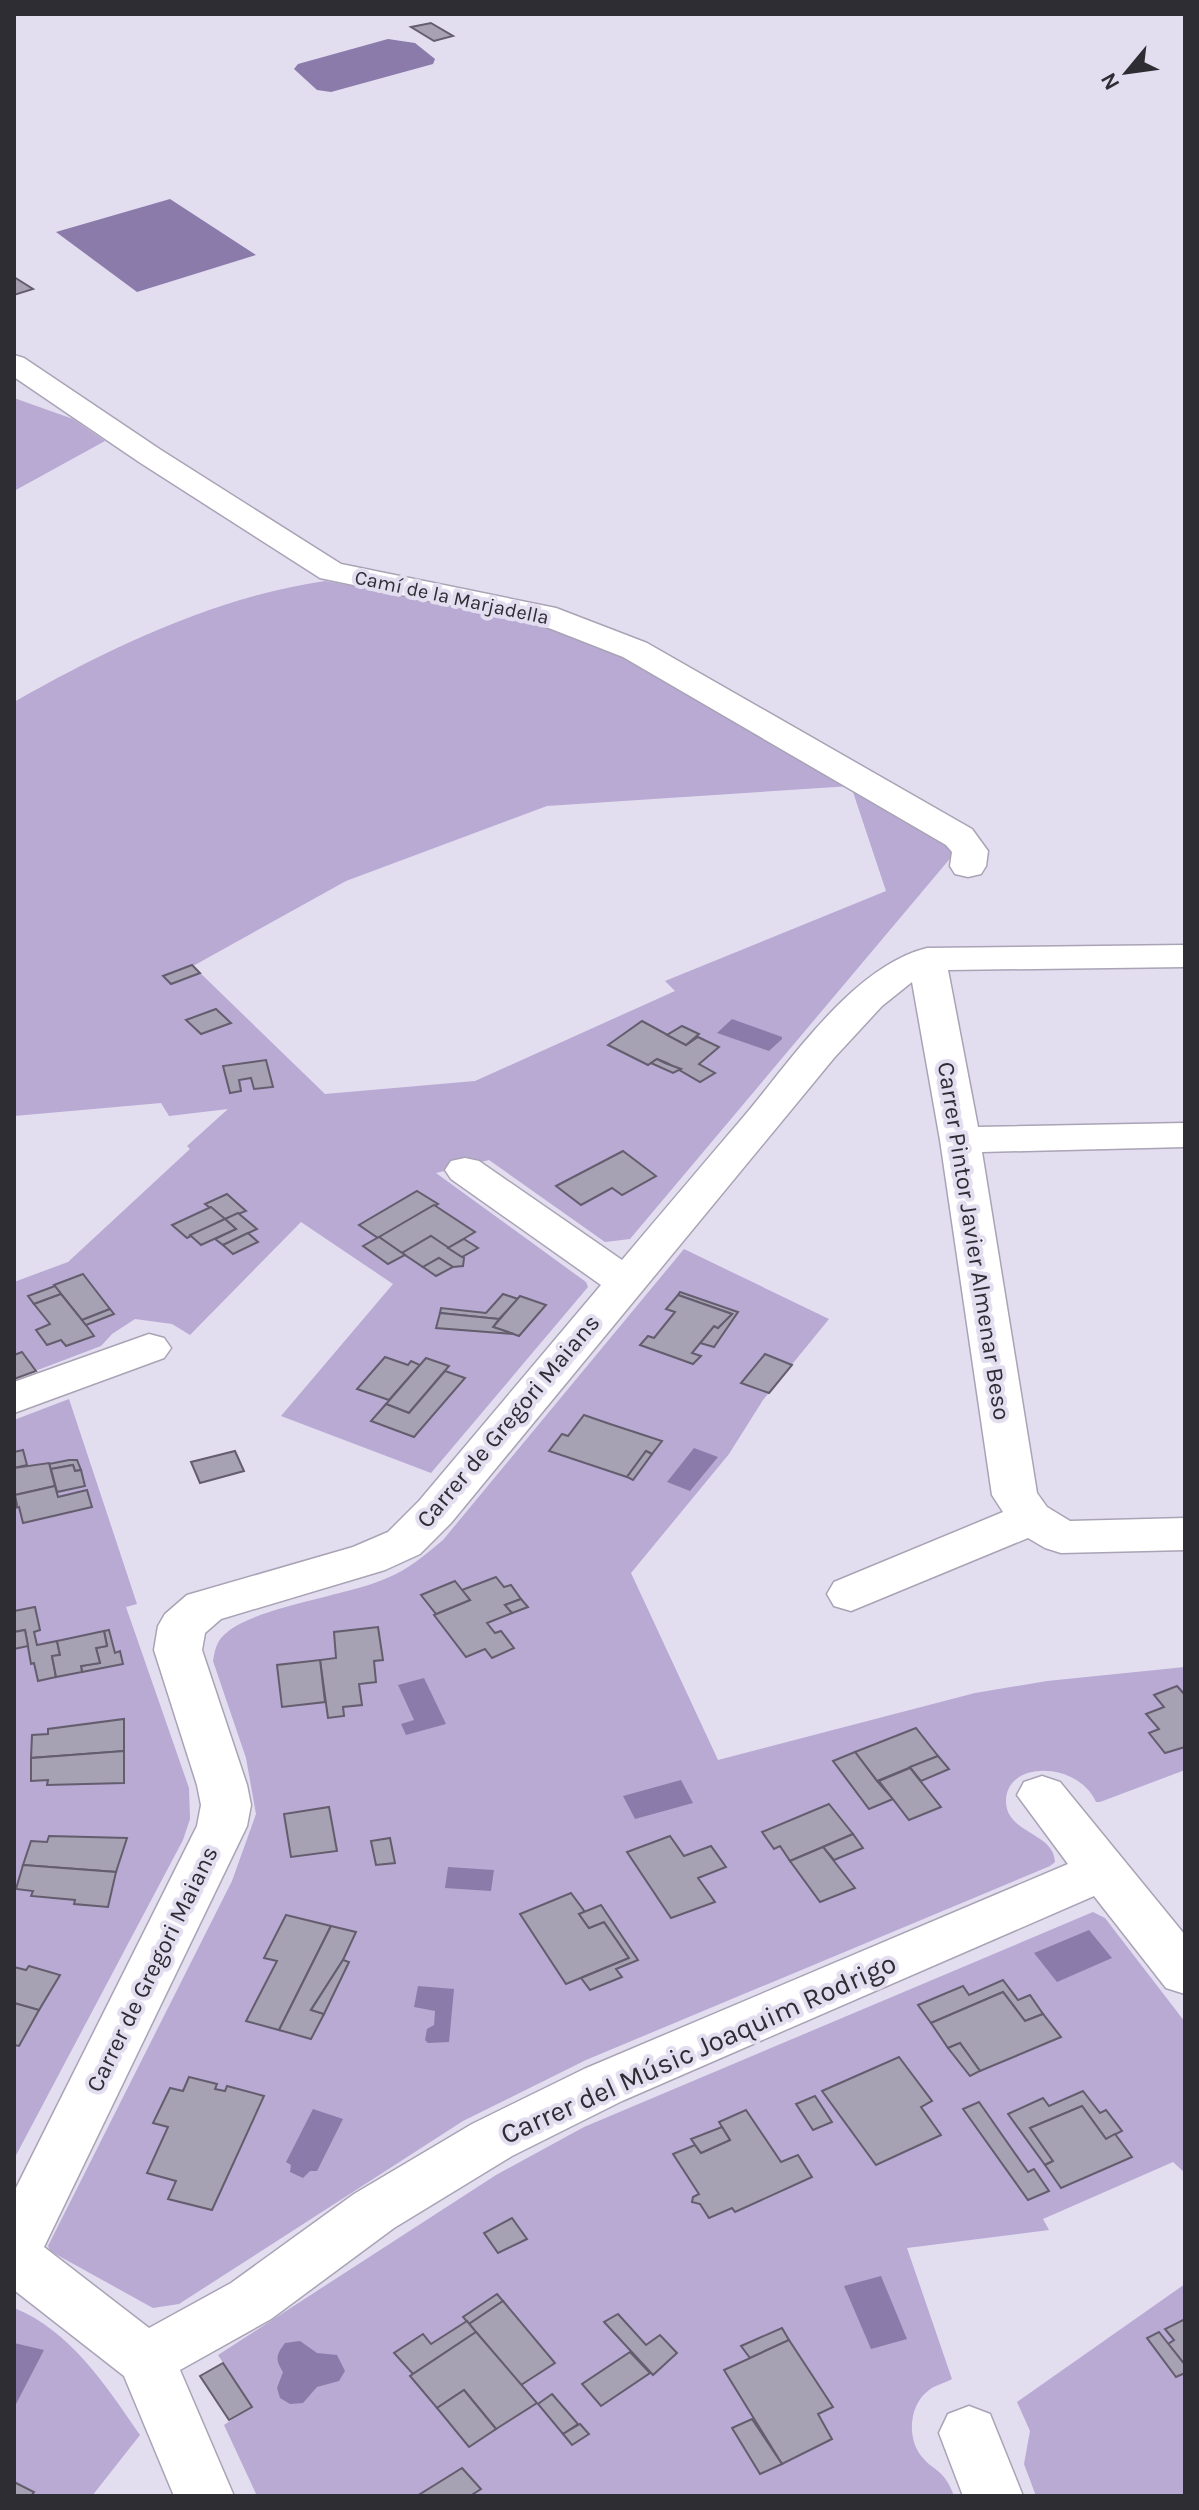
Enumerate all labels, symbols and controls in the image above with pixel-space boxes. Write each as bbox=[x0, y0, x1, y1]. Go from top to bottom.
north arrow bbox=[1087, 32, 1167, 112]
text: N bbox=[1095, 68, 1126, 94]
street label: Camí de la Marjadella bbox=[353, 566, 551, 629]
street label: Carrer Pintor Javier Almenar Beso bbox=[932, 1060, 1016, 1422]
street label: Carrer de Gregori Maians bbox=[411, 1309, 605, 1533]
street label: Carrer de Gregori Maians bbox=[80, 1842, 224, 2096]
street label: Carrer del Músic Joaquim Rodrigo bbox=[495, 1946, 901, 2151]

